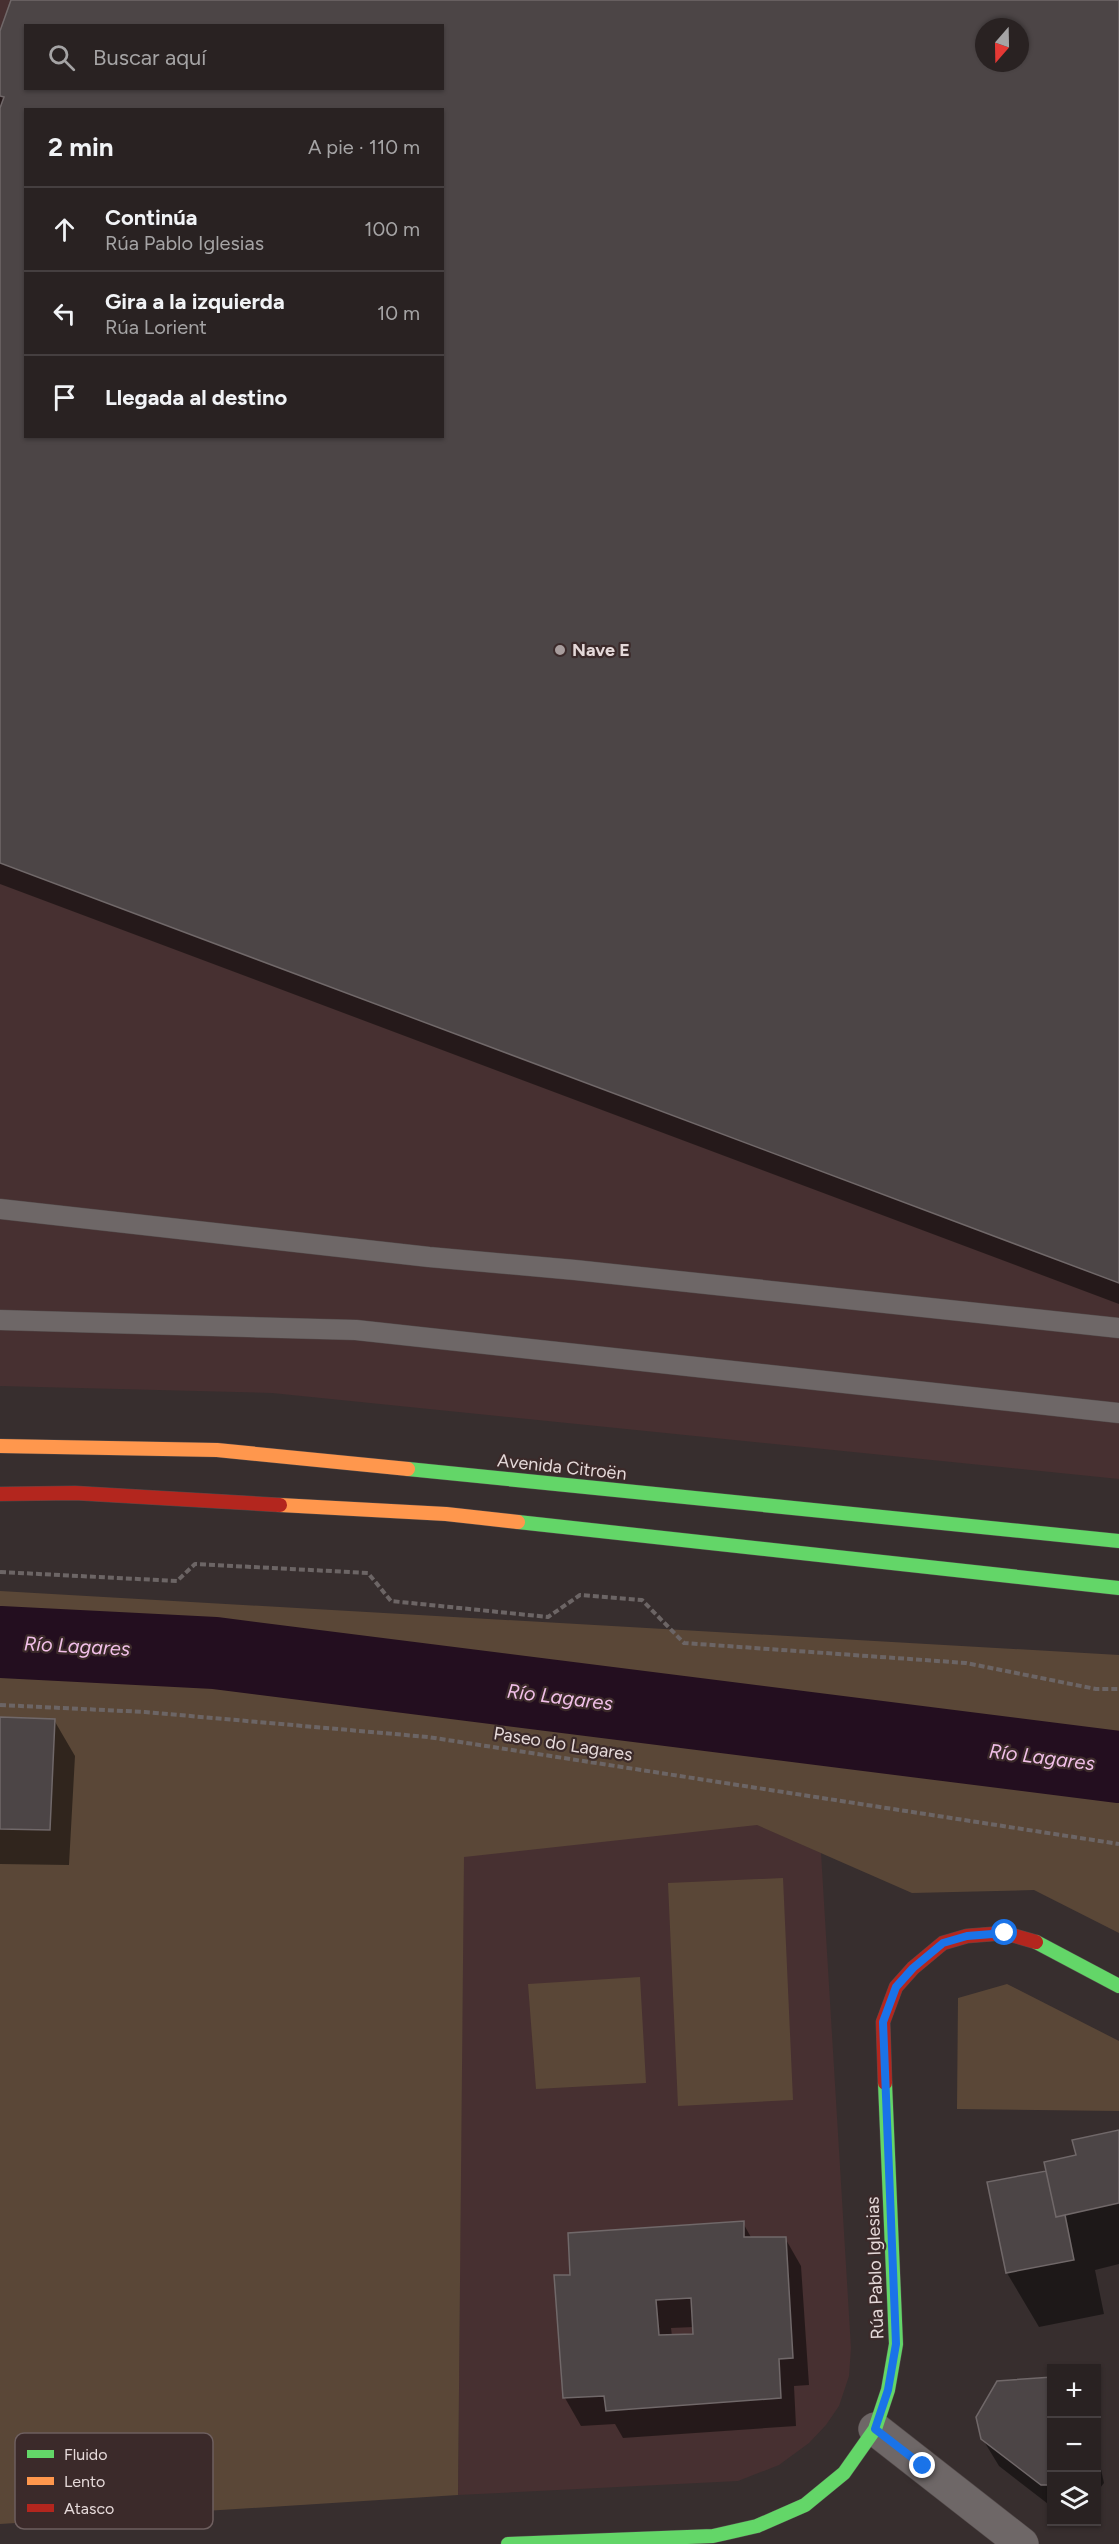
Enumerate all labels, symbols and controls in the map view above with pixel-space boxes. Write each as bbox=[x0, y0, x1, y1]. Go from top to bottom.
north arrow bbox=[975, 18, 1029, 72]
search box bbox=[24, 24, 444, 90]
icon: search bbox=[45, 41, 78, 74]
text: Buscar aquí bbox=[93, 44, 206, 71]
text: 2 min bbox=[48, 131, 114, 163]
text: A pie · 110 m bbox=[308, 135, 420, 159]
text: Continúa bbox=[105, 204, 198, 231]
icon: ahead bbox=[48, 213, 81, 246]
text: 100 m bbox=[364, 217, 420, 241]
text: Rúa Pablo Iglesias bbox=[105, 231, 264, 255]
text: Gira a la izquierda bbox=[105, 288, 285, 315]
icon: left bbox=[48, 297, 81, 330]
text: 10 m bbox=[377, 301, 420, 325]
text: Rúa Lorient bbox=[105, 315, 207, 339]
icon: arrive bbox=[48, 381, 81, 414]
text: Llegada al destino bbox=[105, 384, 287, 411]
place label: Nave E bbox=[572, 639, 630, 661]
marker: Nave E bbox=[553, 643, 567, 657]
street label: Avenida Citroën bbox=[496, 1449, 628, 1485]
water label: Río Lagares bbox=[23, 1631, 131, 1661]
water label: Río Lagares bbox=[506, 1679, 615, 1715]
street label: Paseo do Lagares bbox=[492, 1722, 634, 1766]
water label: Río Lagares bbox=[988, 1739, 1097, 1775]
route start bbox=[991, 1919, 1017, 1945]
street label: Rúa Pablo Iglesias bbox=[862, 2196, 888, 2340]
map controls bbox=[1047, 2364, 1101, 2526]
button: + bbox=[1047, 2364, 1101, 2418]
button: − bbox=[1047, 2418, 1101, 2472]
legend bbox=[15, 2433, 213, 2529]
text: Fluido bbox=[64, 2445, 108, 2464]
route end bbox=[909, 2452, 935, 2478]
text: Lento bbox=[64, 2472, 105, 2491]
button: layers bbox=[1047, 2472, 1101, 2526]
text: Atasco bbox=[64, 2499, 114, 2518]

